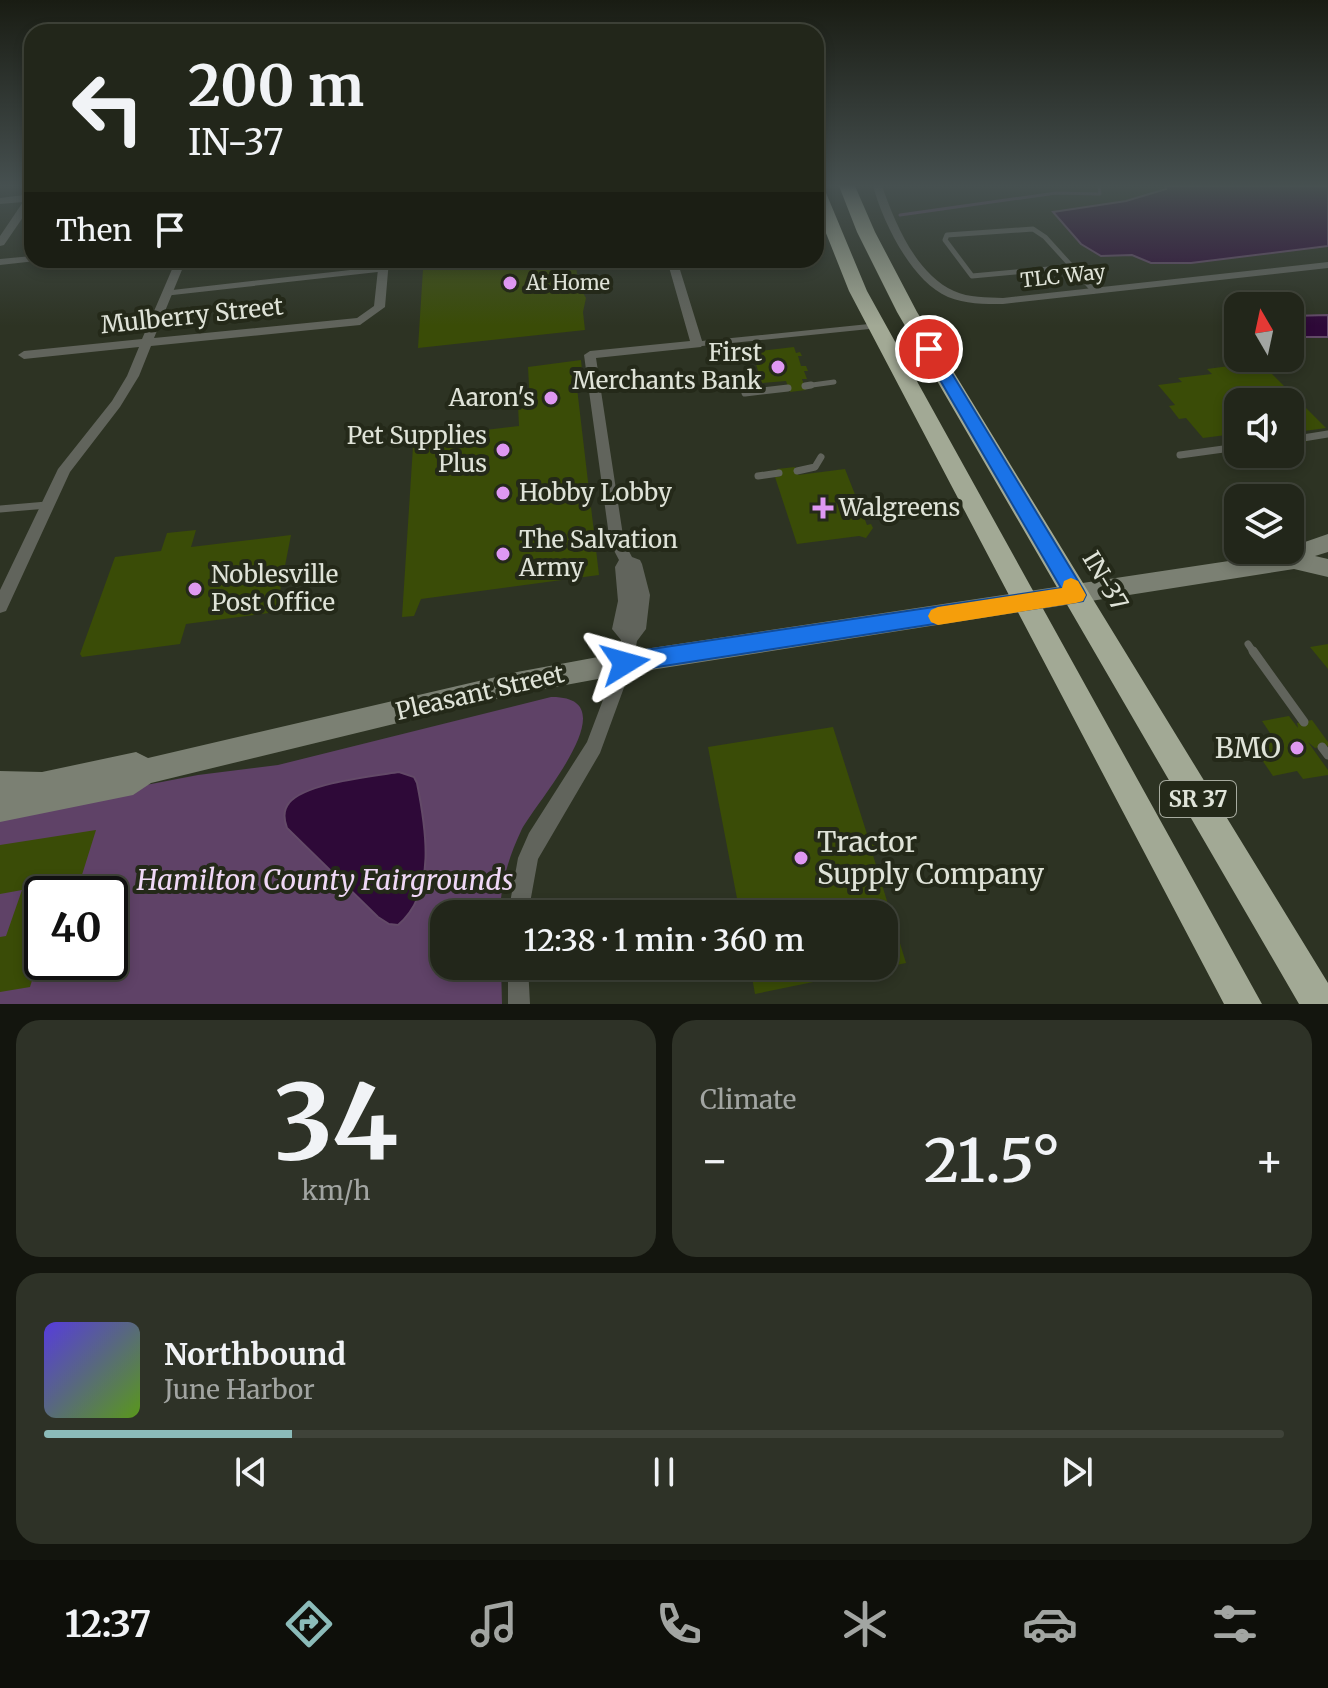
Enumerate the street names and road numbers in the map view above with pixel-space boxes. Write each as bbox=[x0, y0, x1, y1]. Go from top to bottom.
street label: TLC Way bbox=[1019, 259, 1107, 292]
street label: Mulberry Street bbox=[99, 290, 285, 340]
street label: IN-37 bbox=[1076, 545, 1135, 616]
street label: Pleasant Street bbox=[392, 658, 568, 727]
road number: SR 37 bbox=[1160, 781, 1236, 817]

